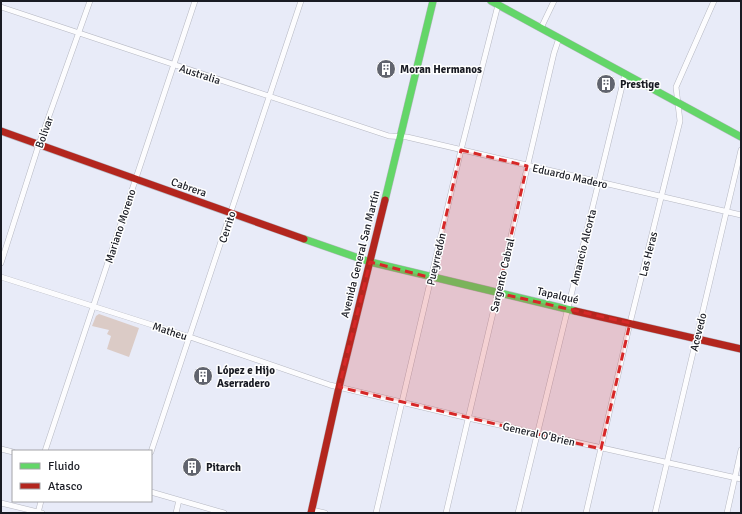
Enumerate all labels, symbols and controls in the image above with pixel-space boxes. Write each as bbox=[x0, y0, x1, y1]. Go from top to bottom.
building icon: Moran Hermanos bbox=[375, 58, 397, 80]
street label: Australia bbox=[178, 62, 222, 87]
place label: Moran Hermanos bbox=[400, 63, 482, 76]
building icon: Prestige bbox=[595, 73, 617, 95]
place label: Prestige bbox=[620, 78, 660, 91]
street label: Bolívar bbox=[33, 114, 56, 150]
street label: Eduardo Madero bbox=[531, 162, 609, 192]
street label: Cabrera bbox=[169, 175, 209, 200]
street label: Mariano Moreno bbox=[102, 187, 139, 265]
street label: Avenida General San Martín bbox=[338, 189, 383, 319]
street label: Amancio Alcorta bbox=[568, 207, 599, 286]
street label: Cerrito bbox=[216, 209, 239, 245]
street label: Las Heras bbox=[637, 230, 660, 278]
street label: Pueyrredón bbox=[424, 232, 449, 287]
street label: Sargento Cabral bbox=[488, 237, 517, 313]
street label: Tapalqué bbox=[536, 284, 580, 307]
street label: Acevedo bbox=[687, 311, 710, 353]
street label: Matheu bbox=[151, 320, 189, 343]
place label: López e Hijo Aserradero bbox=[217, 364, 275, 390]
building icon: López e Hijo Aserradero bbox=[192, 365, 214, 387]
street label: General O'Brien bbox=[501, 420, 576, 449]
legend bbox=[12, 450, 152, 502]
building icon: Pitarch bbox=[181, 456, 203, 478]
text: Fluido bbox=[48, 459, 80, 474]
place label: Pitarch bbox=[206, 461, 241, 474]
text: Atasco bbox=[48, 479, 83, 494]

